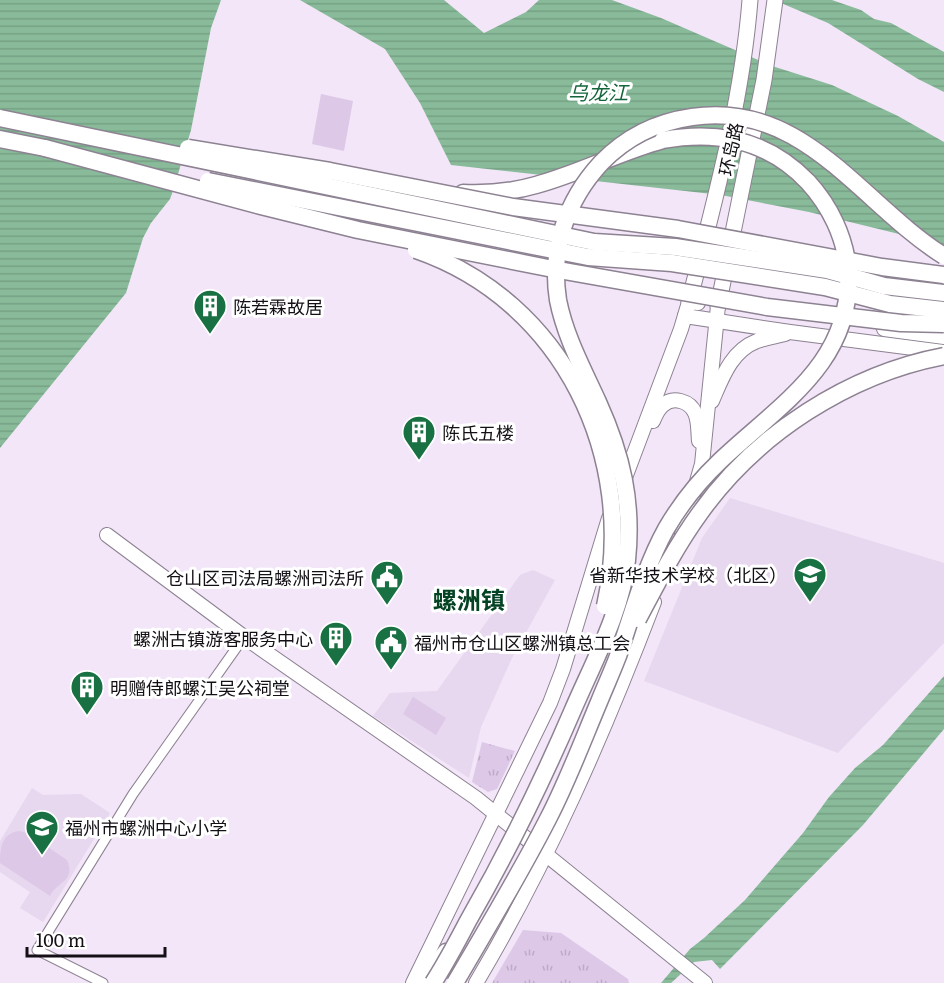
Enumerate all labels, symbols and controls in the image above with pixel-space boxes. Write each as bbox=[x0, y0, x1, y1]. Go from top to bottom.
water label: 乌龙江 bbox=[568, 76, 630, 106]
street label: 环岛路 bbox=[711, 120, 749, 178]
building icon: 陈若霖故居 bbox=[192, 288, 228, 335]
place label: 陈若霖故居 bbox=[233, 293, 323, 320]
building icon: 陈氏五楼 bbox=[401, 414, 437, 461]
place label: 陈氏五楼 bbox=[442, 419, 514, 446]
school or university icon: 省新华技术学校（北区） bbox=[792, 556, 828, 603]
public building icon: 仓山区司法局螺洲司法所 bbox=[369, 559, 405, 606]
place label: 省新华技术学校（北区） bbox=[589, 561, 787, 588]
place label: 仓山区司法局螺洲司法所 bbox=[166, 564, 364, 591]
district label: 螺洲镇 bbox=[433, 581, 505, 616]
building icon: 螺洲古镇游客服务中心 bbox=[318, 620, 354, 667]
public building icon: 福州市仓山区螺洲镇总工会 bbox=[373, 624, 409, 671]
place label: 螺洲古镇游客服务中心 bbox=[133, 625, 313, 652]
place label: 福州市仓山区螺洲镇总工会 bbox=[414, 629, 630, 656]
building icon: 明赠侍郎螺江吴公祠堂 bbox=[69, 669, 105, 716]
place label: 明赠侍郎螺江吴公祠堂 bbox=[110, 674, 290, 701]
school or university icon: 福州市螺洲中心小学 bbox=[24, 809, 60, 856]
place label: 福州市螺洲中心小学 bbox=[65, 814, 227, 841]
scale bar bbox=[27, 920, 165, 958]
text: 100 m bbox=[36, 926, 85, 953]

